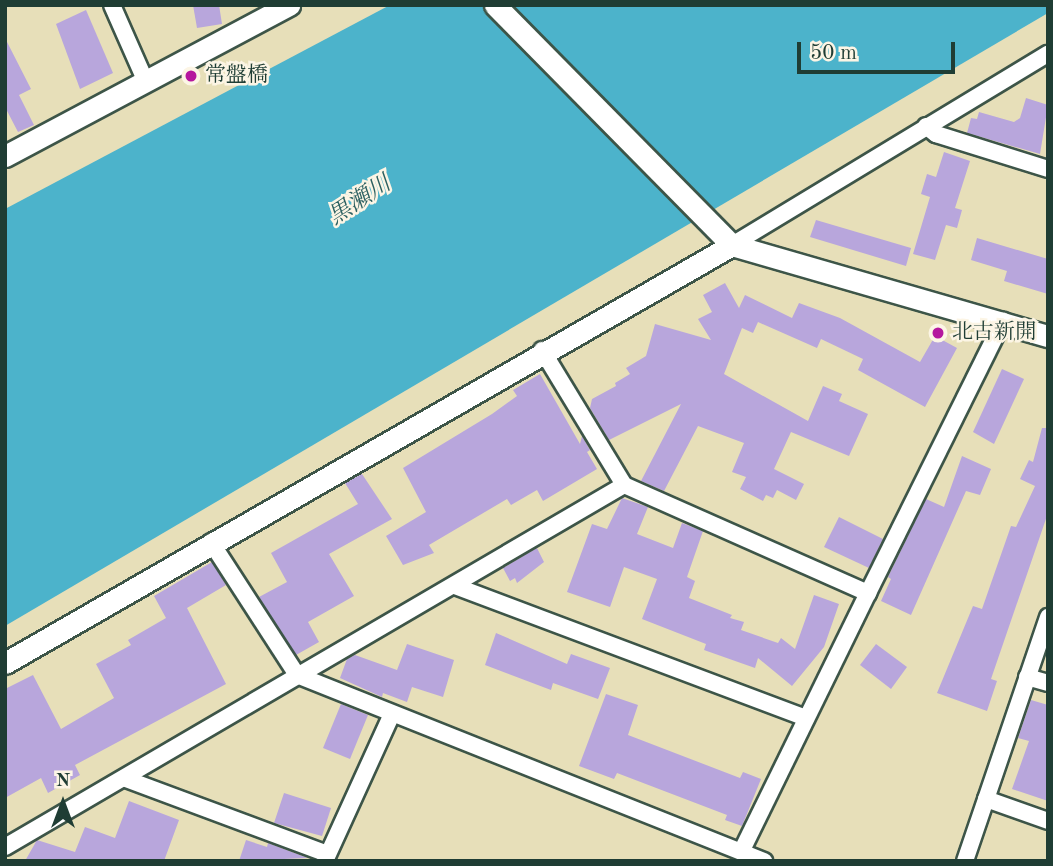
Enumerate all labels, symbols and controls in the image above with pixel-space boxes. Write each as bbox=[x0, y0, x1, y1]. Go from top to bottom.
scale bar bbox=[801, 28, 958, 72]
text: 50 m bbox=[810, 43, 857, 64]
place label: 常盤橋 bbox=[205, 63, 268, 89]
marker: 常盤橋 bbox=[183, 68, 199, 84]
water label: 黒瀬川 bbox=[324, 171, 396, 231]
place label: 北古新開 bbox=[952, 320, 1036, 346]
marker: 北古新開 bbox=[930, 325, 946, 341]
north arrow bbox=[28, 768, 98, 838]
text: N bbox=[56, 772, 70, 791]

